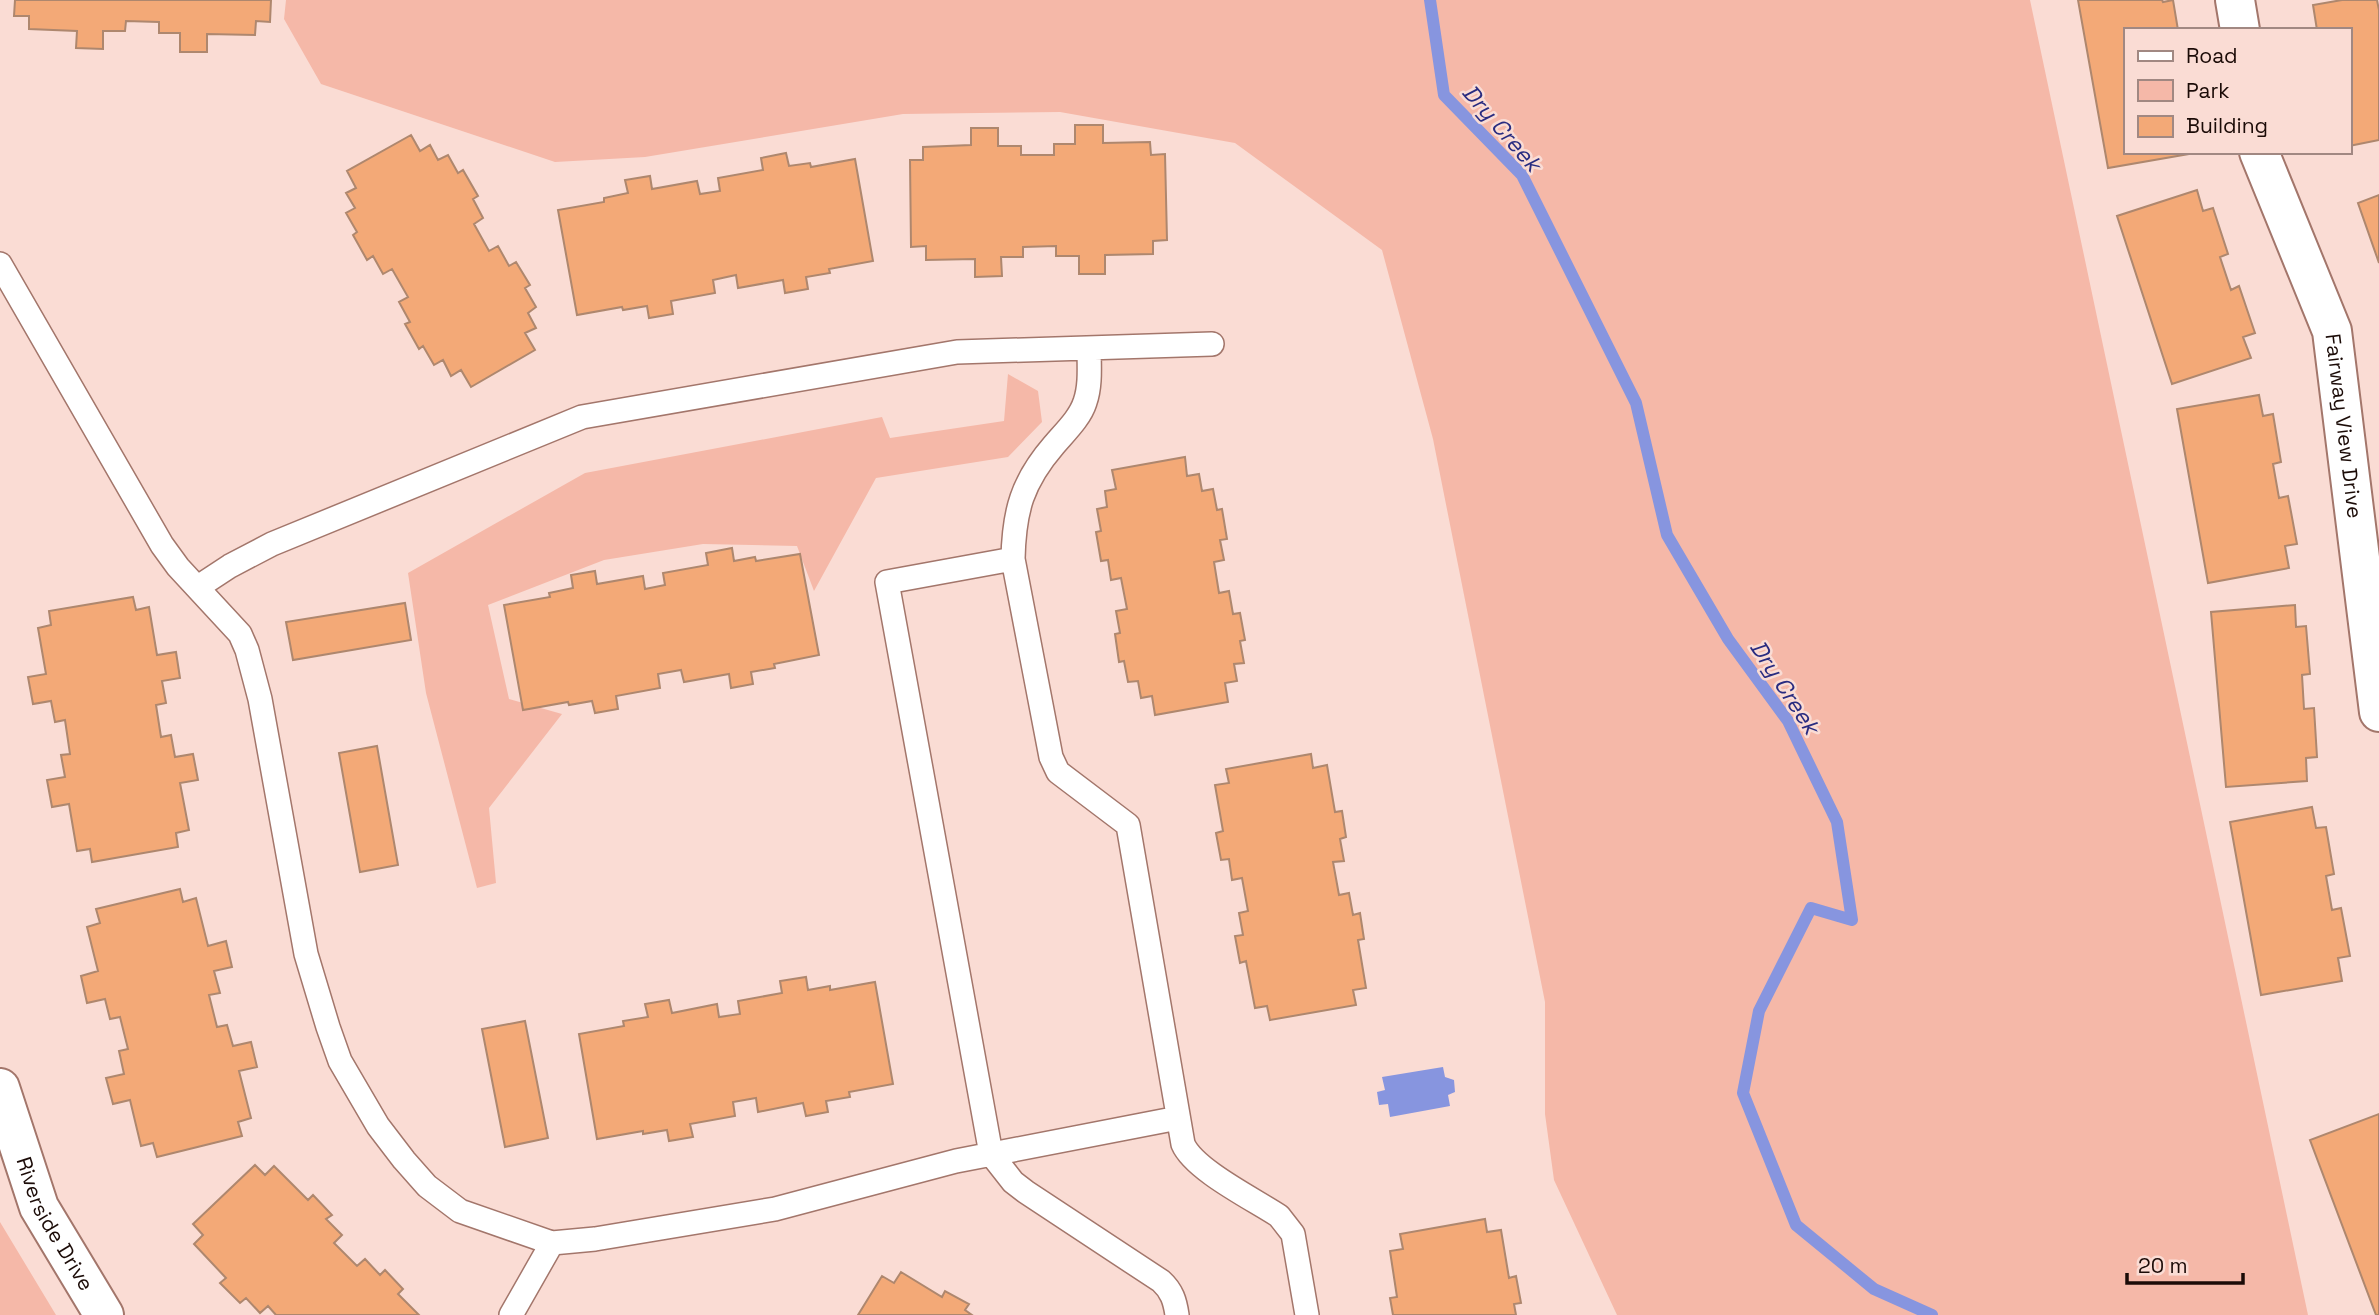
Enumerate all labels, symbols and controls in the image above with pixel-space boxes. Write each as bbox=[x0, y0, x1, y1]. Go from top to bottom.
legend bbox=[2124, 28, 2351, 154]
text: Road bbox=[2186, 42, 2238, 69]
text: Park bbox=[2186, 77, 2230, 104]
water label: Dry Creek bbox=[1456, 78, 1550, 180]
text: Building bbox=[2186, 112, 2268, 139]
street label: Fairway View Drive bbox=[2319, 332, 2369, 520]
water label: Dry Creek bbox=[1743, 634, 1828, 742]
street label: Riverside Drive bbox=[10, 1153, 100, 1296]
scale bar bbox=[2127, 1242, 2242, 1286]
text: 20 m bbox=[2138, 1252, 2188, 1279]

